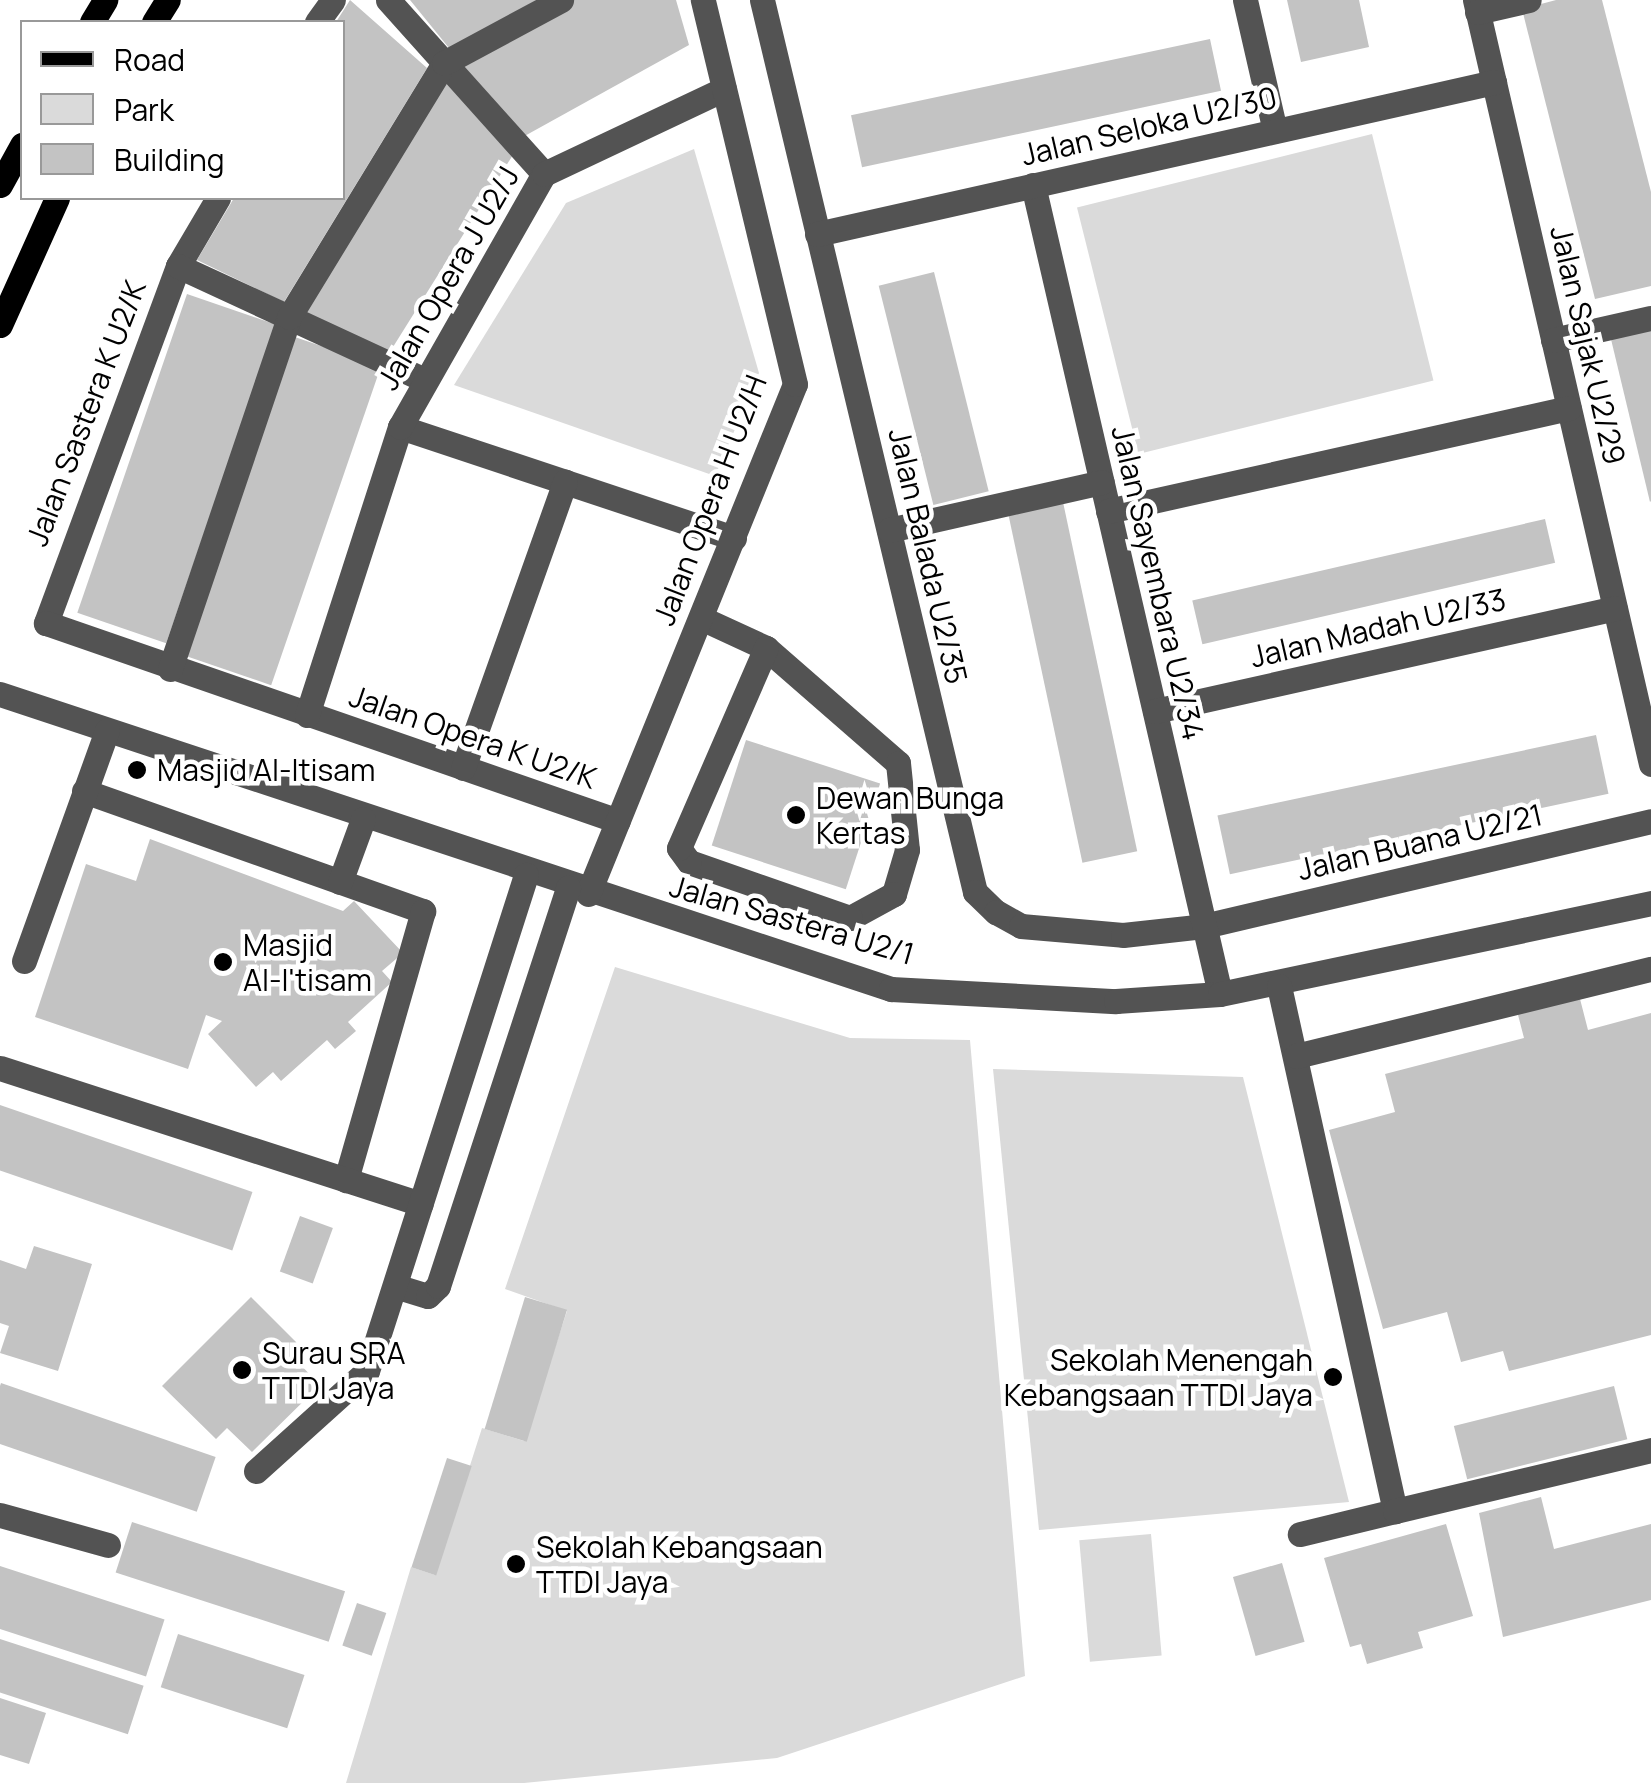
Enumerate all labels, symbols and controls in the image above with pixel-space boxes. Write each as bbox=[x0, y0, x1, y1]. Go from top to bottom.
legend bbox=[20, 20, 345, 200]
text: Road bbox=[114, 39, 185, 80]
street label: Jalan Seloka U2/30 bbox=[1018, 79, 1280, 173]
text: Park bbox=[114, 89, 174, 130]
text: Building bbox=[114, 139, 225, 180]
street label: Jalan Opera J U2/J bbox=[370, 160, 526, 396]
street label: Jalan Sajak U2/29 bbox=[1543, 222, 1633, 468]
street label: Jalan Sastera K U2/K bbox=[19, 275, 153, 551]
street label: Jalan Opera H U2/H bbox=[646, 370, 774, 630]
street label: Jalan Sayembara U2/34 bbox=[1104, 422, 1212, 744]
street label: Jalan Balada U2/35 bbox=[881, 425, 975, 687]
street label: Jalan Madah U2/33 bbox=[1247, 581, 1509, 675]
street label: Jalan Opera K U2/K bbox=[345, 678, 601, 796]
place label: Masjid Al-Itisam bbox=[157, 752, 375, 788]
marker: Masjid Al-Itisam bbox=[126, 759, 148, 781]
place label: Dewan Bunga Kertas bbox=[816, 780, 1004, 850]
street label: Jalan Buana U2/21 bbox=[1294, 796, 1546, 888]
marker: Dewan Bunga Kertas bbox=[785, 804, 807, 826]
street label: Jalan Sastera U2/1 bbox=[666, 868, 918, 972]
place label: Masjid Al-I'tisam bbox=[243, 927, 372, 998]
marker: Masjid Al-I'tisam bbox=[212, 951, 234, 973]
place label: Surau SRA TTDI Jaya bbox=[262, 1335, 405, 1406]
place label: Sekolah Menengah Kebangsaan TTDI Jaya bbox=[1004, 1342, 1313, 1412]
marker: Surau SRA TTDI Jaya bbox=[231, 1359, 253, 1381]
marker: Sekolah Menengah Kebangsaan TTDI Jaya bbox=[1322, 1366, 1344, 1388]
place label: Sekolah Kebangsaan TTDI Jaya bbox=[536, 1529, 823, 1600]
marker: Sekolah Kebangsaan TTDI Jaya bbox=[505, 1553, 527, 1575]

